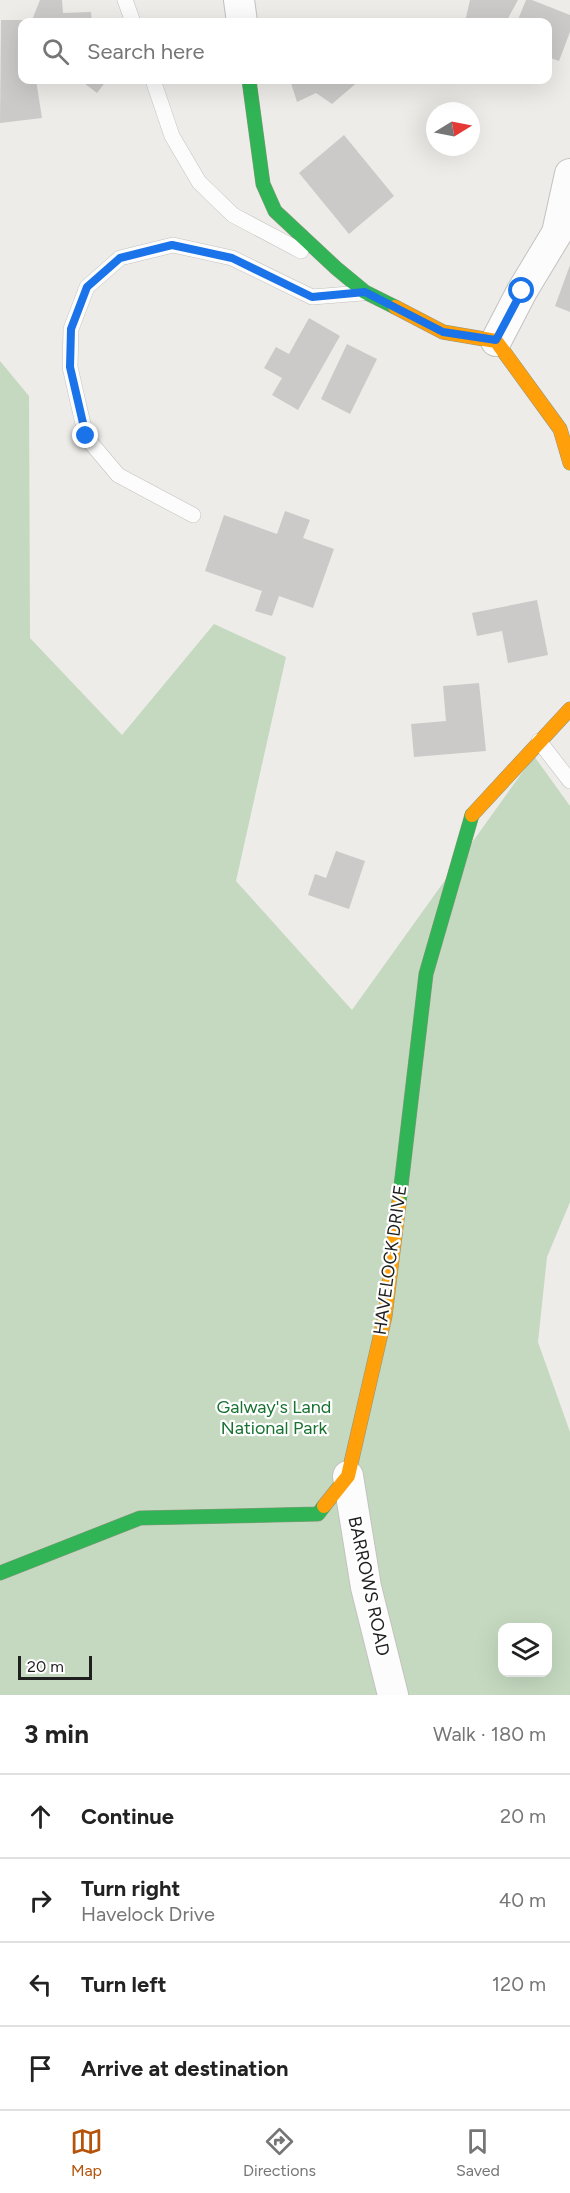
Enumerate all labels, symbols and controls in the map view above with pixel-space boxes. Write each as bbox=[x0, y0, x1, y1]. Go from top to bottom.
search box bbox=[18, 18, 552, 84]
icon: search bbox=[39, 35, 72, 68]
text: Search here bbox=[87, 38, 205, 65]
north arrow bbox=[426, 102, 480, 156]
route start bbox=[508, 277, 534, 303]
route end bbox=[72, 422, 98, 448]
street label: HAVELOCK DRIVE bbox=[369, 1184, 411, 1336]
park label: Galway's Land National Park bbox=[217, 1396, 331, 1439]
street label: BARROWS ROAD bbox=[343, 1514, 395, 1658]
map controls bbox=[498, 1623, 552, 1677]
button: layers bbox=[498, 1623, 552, 1677]
scale bar bbox=[18, 1653, 92, 1680]
text: 20 m bbox=[27, 1657, 64, 1676]
text: 3 min bbox=[24, 1718, 89, 1750]
text: Walk · 180 m bbox=[433, 1722, 546, 1746]
icon: ahead bbox=[24, 1800, 57, 1833]
text: Continue bbox=[81, 1803, 174, 1830]
text: 20 m bbox=[500, 1804, 546, 1828]
text: Turn right bbox=[81, 1875, 180, 1902]
icon: right bbox=[24, 1884, 57, 1917]
text: 40 m bbox=[499, 1888, 546, 1912]
text: Havelock Drive bbox=[81, 1902, 215, 1926]
icon: left bbox=[24, 1968, 57, 2001]
text: Turn left bbox=[81, 1971, 167, 1998]
text: 120 m bbox=[492, 1972, 546, 1996]
icon: arrive bbox=[24, 2052, 57, 2085]
text: Arrive at destination bbox=[81, 2055, 289, 2082]
tab: Map bbox=[70, 2125, 103, 2180]
tab: Directions bbox=[243, 2125, 316, 2180]
tab: Saved bbox=[456, 2125, 500, 2180]

